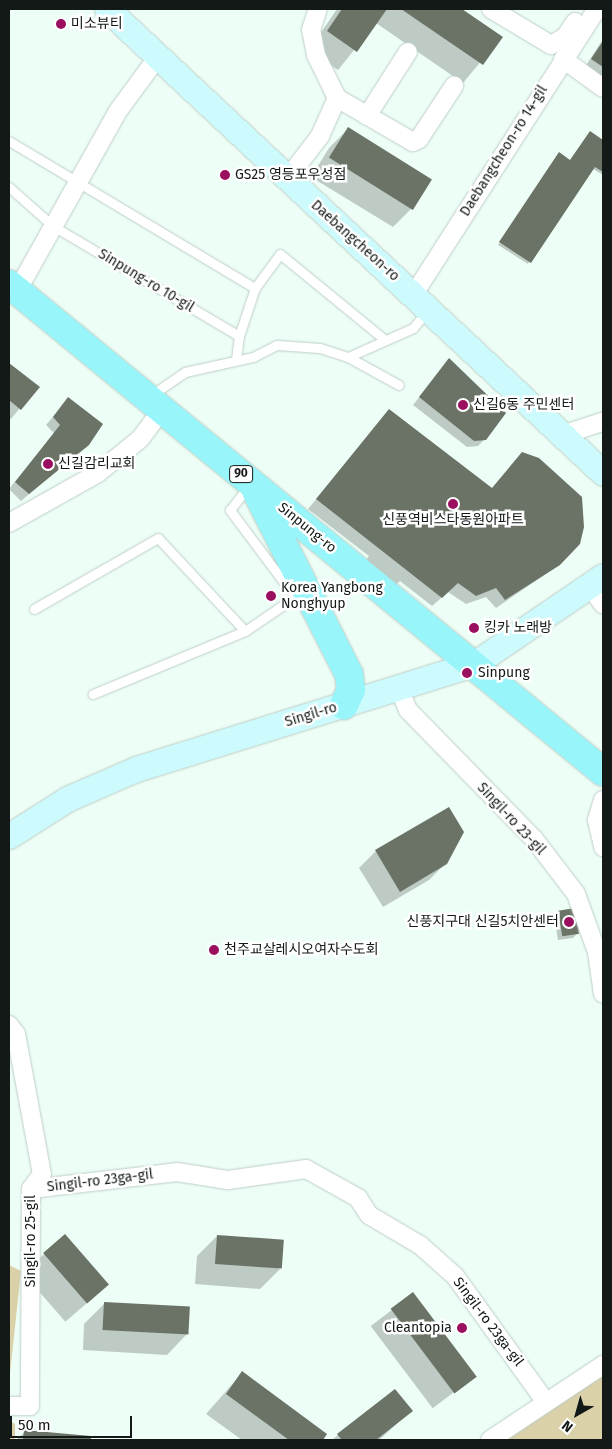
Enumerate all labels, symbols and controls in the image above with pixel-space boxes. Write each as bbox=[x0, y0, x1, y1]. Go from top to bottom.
place label: 미소뷰티 bbox=[71, 16, 123, 32]
marker: 미소뷰티 bbox=[55, 18, 67, 30]
street label: Daebangcheon-ro 14-gil bbox=[457, 82, 551, 220]
place label: GS25 영등포우성점 bbox=[235, 167, 346, 183]
marker: GS25 영등포우성점 bbox=[219, 169, 231, 181]
street label: Daebangcheon-ro bbox=[307, 197, 403, 285]
street label: Sinpung-ro 10-gil bbox=[95, 246, 197, 316]
place label: 신길6동 주민센터 bbox=[473, 397, 574, 413]
marker: 신길6동 주민센터 bbox=[457, 399, 469, 411]
place label: 신길감리교회 bbox=[58, 456, 135, 472]
marker: 신길감리교회 bbox=[42, 458, 54, 470]
road number: 90 bbox=[228, 464, 254, 484]
marker: 신풍역비스타동원아파트 bbox=[447, 498, 459, 510]
street label: Sinpung-ro bbox=[274, 499, 340, 557]
place label: 신풍역비스타동원아파트 bbox=[382, 512, 524, 528]
place label: Korea Yangbong Nonghyup bbox=[281, 580, 383, 612]
marker: Korea Yangbong Nonghyup bbox=[265, 590, 277, 602]
place label: 킹카 노래방 bbox=[484, 620, 552, 636]
marker: 킹카 노래방 bbox=[468, 622, 480, 634]
place label: Sinpung bbox=[478, 665, 530, 681]
marker: Sinpung bbox=[460, 666, 474, 680]
street label: Singil-ro bbox=[283, 699, 339, 731]
street label: Singil-ro 23-gil bbox=[473, 780, 549, 858]
place label: 신풍지구대 신길5치안센터 bbox=[407, 914, 559, 930]
marker: 신풍지구대 신길5치안센터 bbox=[563, 916, 575, 928]
place label: 천주교살레시오여자수도회 bbox=[224, 942, 379, 958]
marker: 천주교살레시오여자수도회 bbox=[208, 944, 220, 956]
street label: Singil-ro 23ga-gil bbox=[46, 1166, 154, 1196]
street label: Singil-ro 25-gil bbox=[23, 1195, 39, 1287]
street label: Singil-ro 23ga-gil bbox=[449, 1274, 527, 1370]
place label: Cleantopia bbox=[384, 1320, 452, 1336]
marker: Cleantopia bbox=[456, 1322, 468, 1334]
north arrow bbox=[552, 1389, 602, 1439]
scale bar bbox=[12, 1406, 135, 1438]
text: 50 m bbox=[18, 1416, 51, 1434]
text: N bbox=[559, 1417, 576, 1436]

